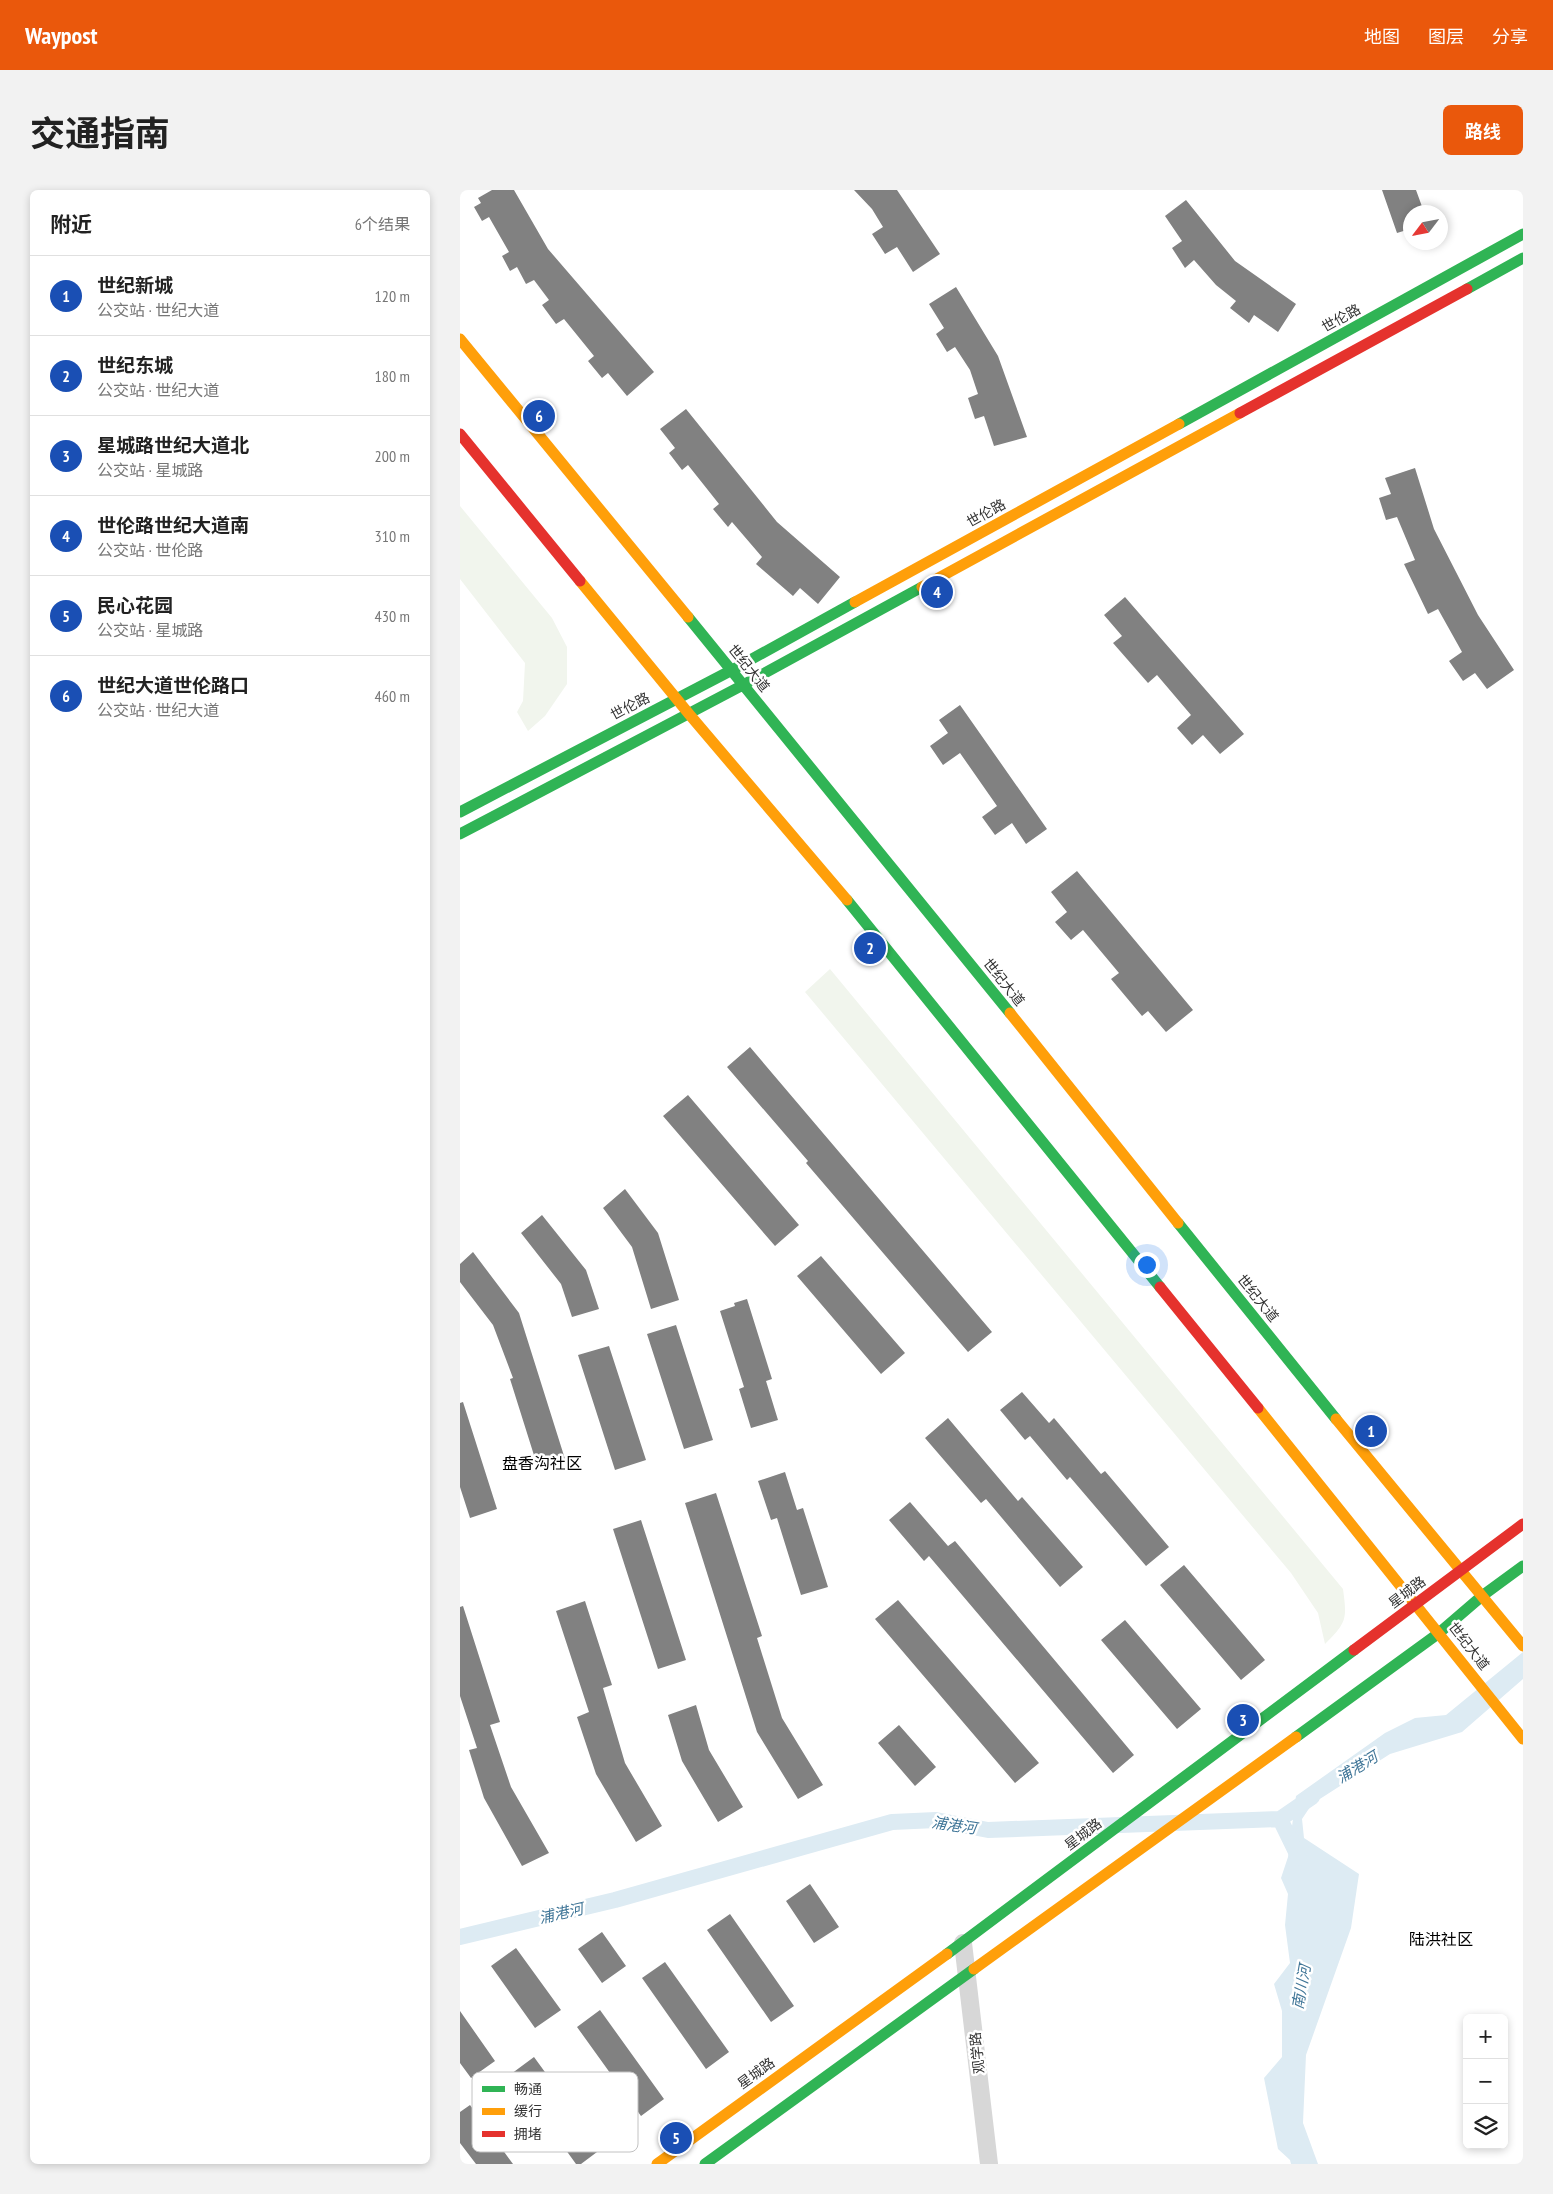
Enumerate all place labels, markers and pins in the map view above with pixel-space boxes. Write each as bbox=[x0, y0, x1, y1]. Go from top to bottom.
pin: 6 bbox=[523, 397, 555, 435]
pin: 4 bbox=[921, 573, 953, 611]
pin: 2 bbox=[854, 929, 886, 967]
pin: 1 bbox=[1355, 1412, 1387, 1450]
pin: 3 bbox=[1227, 1701, 1259, 1739]
pin: 5 bbox=[660, 2119, 692, 2157]

